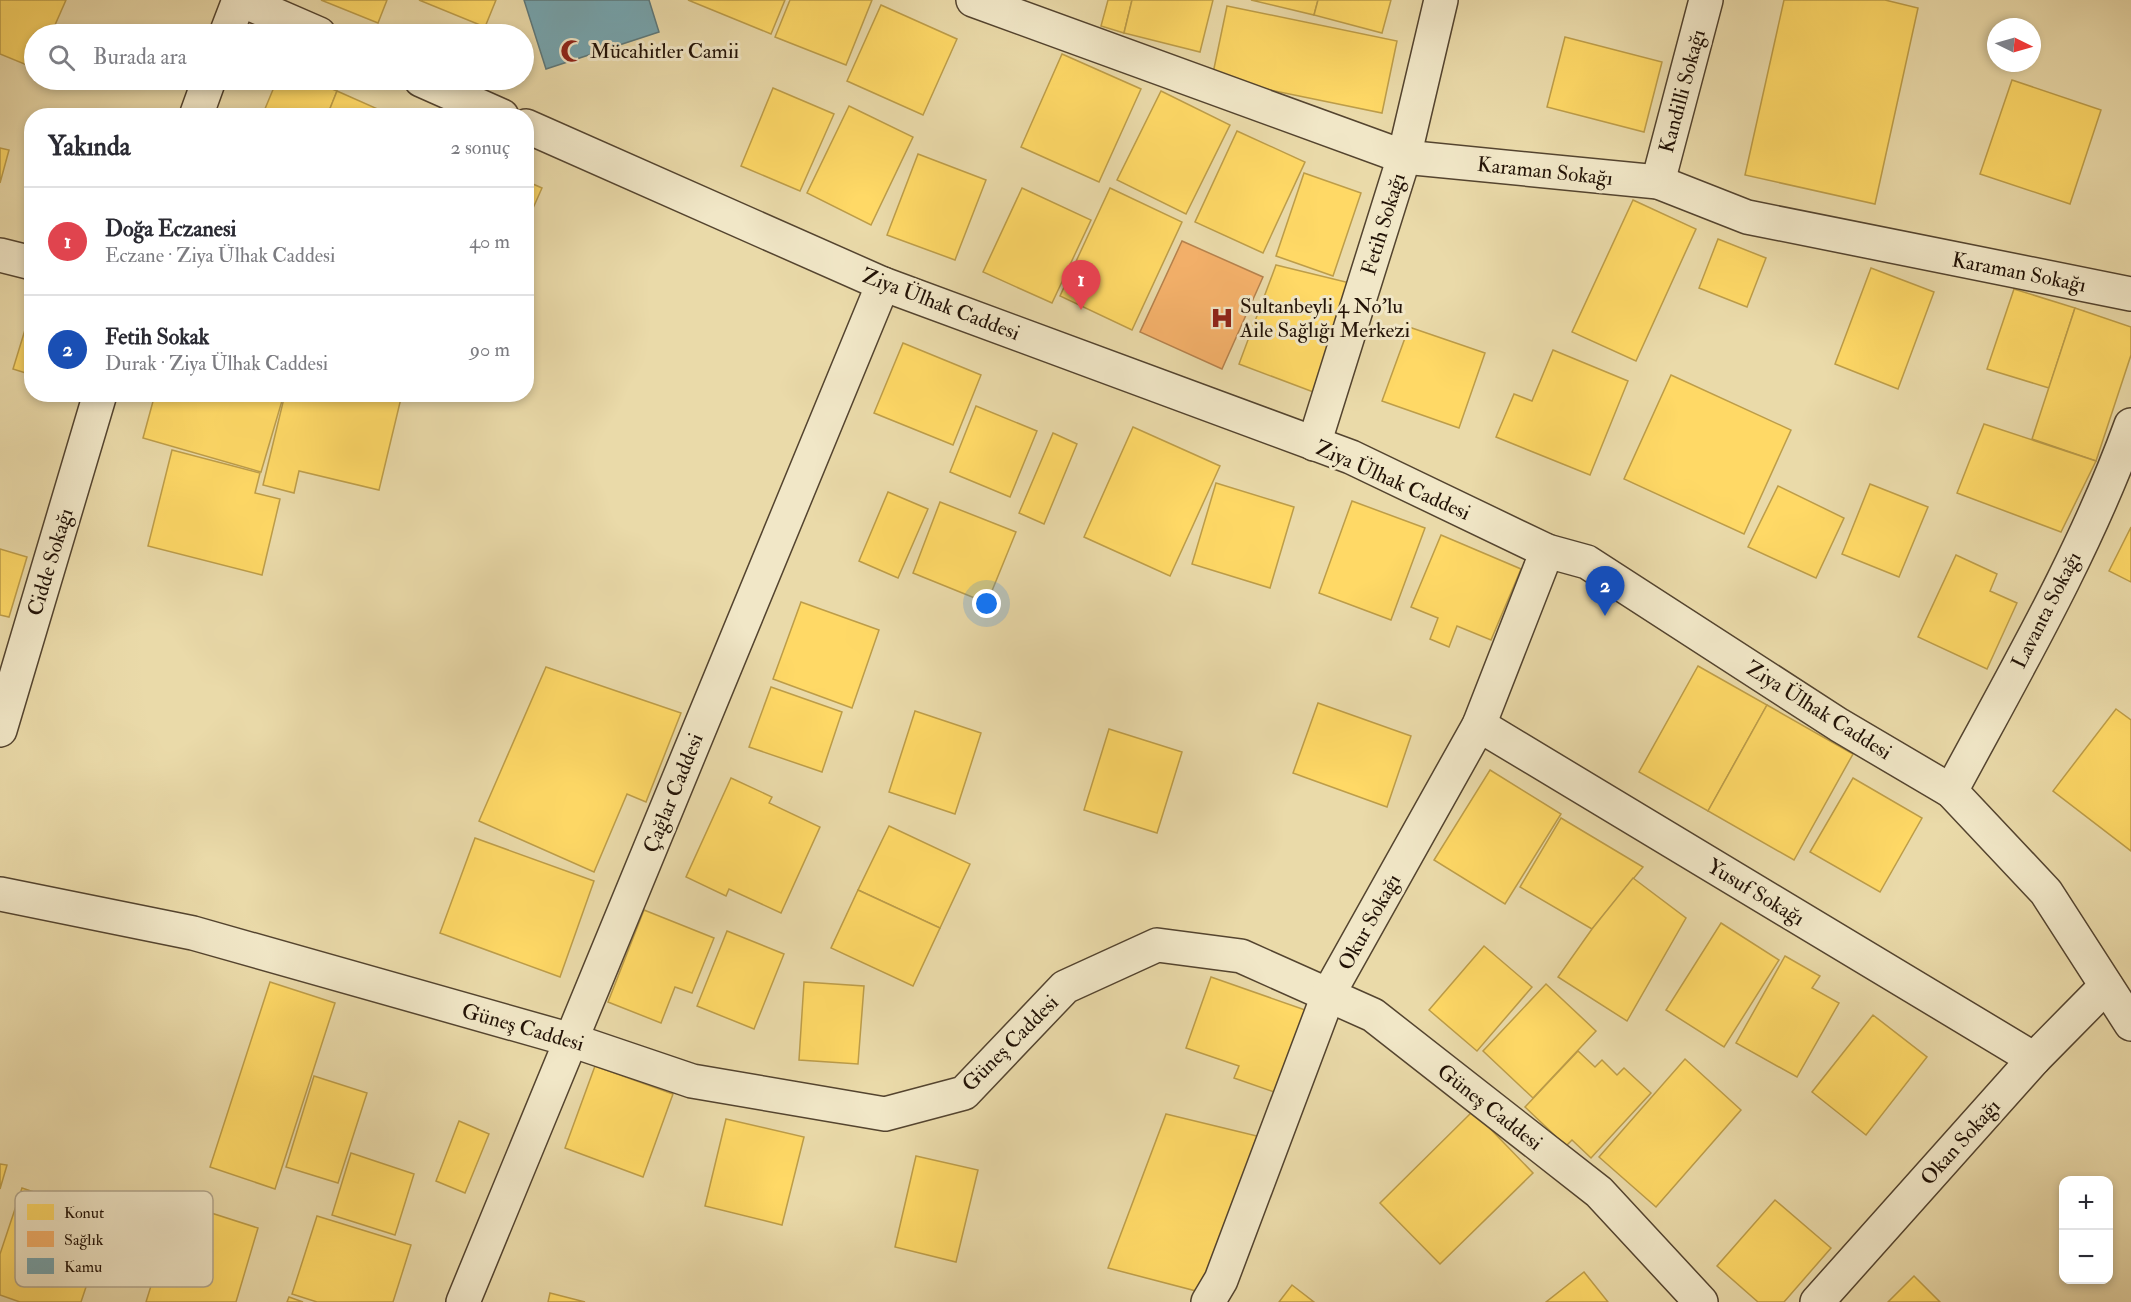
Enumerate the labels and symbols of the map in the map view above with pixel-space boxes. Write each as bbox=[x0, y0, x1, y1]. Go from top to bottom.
north arrow bbox=[1987, 18, 2041, 72]
street label: Kandilli Sokağı bbox=[1653, 26, 1712, 156]
mosque icon: Mücahitler Camii bbox=[559, 38, 585, 64]
place label: Mücahitler Camii bbox=[590, 38, 739, 65]
street label: Karaman Sokağı bbox=[1476, 151, 1614, 192]
street label: Fetih Sokağı bbox=[1355, 169, 1412, 278]
street label: Karaman Sokağı bbox=[1950, 246, 2089, 299]
pin: 1 bbox=[1062, 260, 1100, 310]
street label: Ziya Ülhak Caddesi bbox=[858, 262, 1024, 347]
place label: Sultanbeyli 4 No'lu Aile Sağlığı Merkezi bbox=[1239, 293, 1411, 344]
hospital icon: Sultanbeyli 4 No'lu Aile Sağlığı Merkezi bbox=[1209, 305, 1235, 331]
street label: Ziya Ülhak Caddesi bbox=[1311, 434, 1475, 527]
street label: Cidde Sokağı bbox=[21, 505, 80, 619]
street label: Lavanta Sokağı bbox=[2005, 547, 2088, 673]
pin: 2 bbox=[1586, 566, 1624, 616]
your location bbox=[972, 589, 1001, 618]
street label: Ziya Ülhak Caddesi bbox=[1741, 655, 1897, 766]
street label: Çağlar Caddesi bbox=[637, 729, 710, 857]
street label: Yusuf Sokağı bbox=[1702, 853, 1810, 932]
street label: Okur Sokağı bbox=[1332, 869, 1407, 975]
street label: Güneş Caddesi bbox=[956, 989, 1065, 1097]
street label: Güneş Caddesi bbox=[459, 997, 587, 1058]
street label: Güneş Caddesi bbox=[1432, 1058, 1548, 1157]
street label: Okan Sokağı bbox=[1915, 1093, 2006, 1191]
legend bbox=[15, 1191, 213, 1287]
text: Konut bbox=[64, 1203, 104, 1223]
text: Sağlık bbox=[64, 1230, 104, 1250]
text: Kamu bbox=[64, 1257, 102, 1277]

